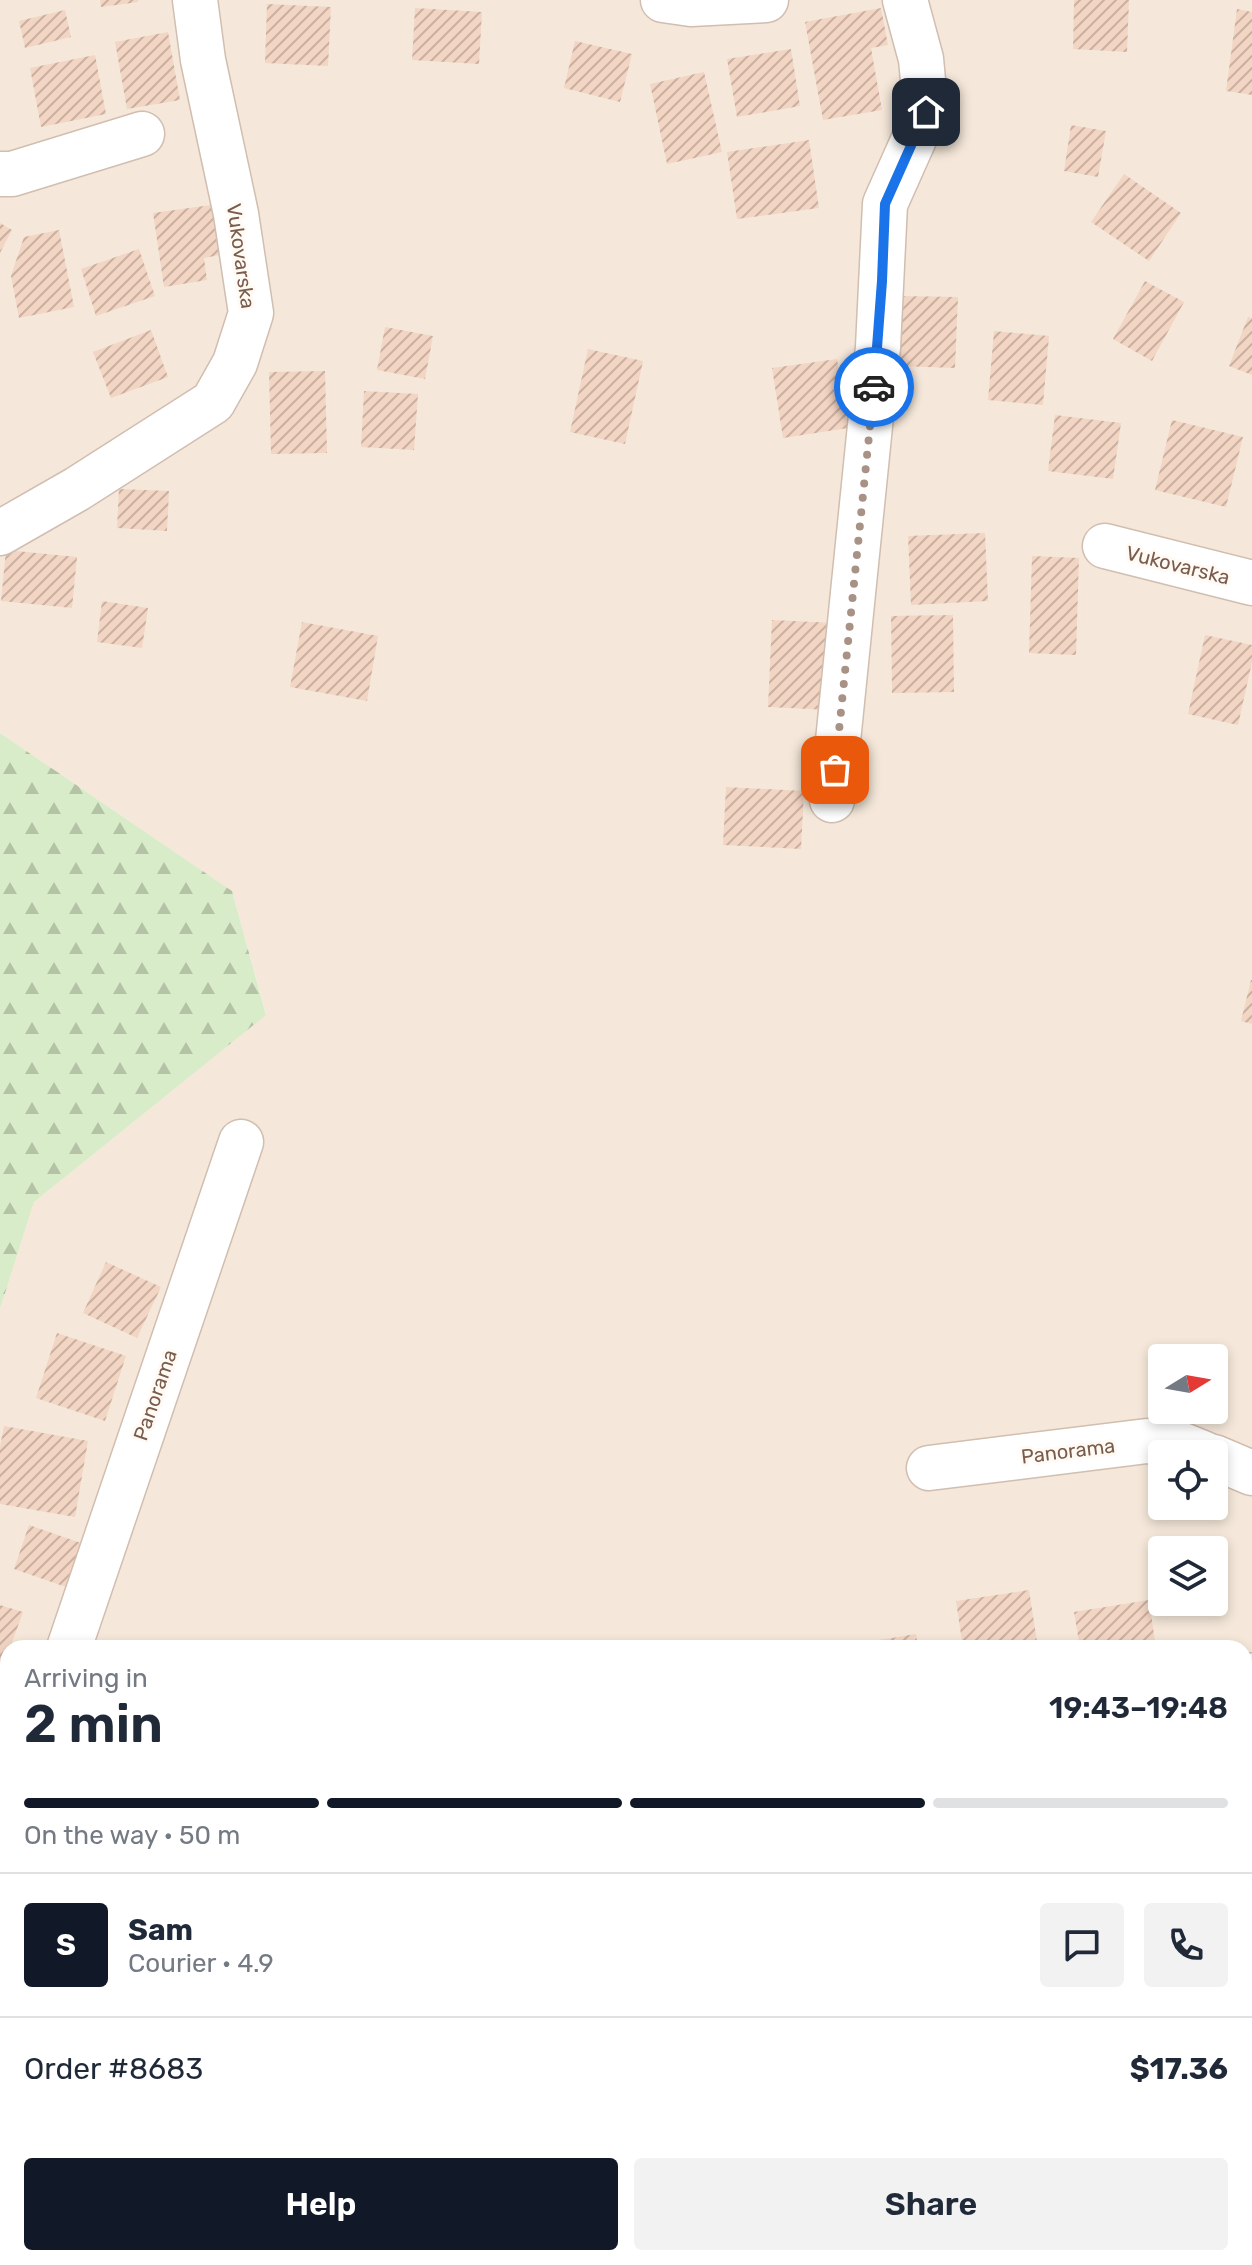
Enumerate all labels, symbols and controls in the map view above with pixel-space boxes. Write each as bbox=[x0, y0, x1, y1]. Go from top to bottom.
pin bbox=[892, 78, 960, 146]
icon: home bbox=[904, 90, 948, 134]
street label: Vukovarska bbox=[222, 202, 260, 310]
courier bbox=[834, 347, 914, 427]
icon: car bbox=[852, 365, 896, 409]
street label: Vukovarska bbox=[1124, 541, 1232, 589]
pin bbox=[801, 736, 869, 804]
icon: bag bbox=[813, 748, 857, 792]
north arrow bbox=[1148, 1344, 1228, 1424]
map controls bbox=[1148, 1344, 1228, 1616]
street label: Panorama bbox=[128, 1346, 182, 1444]
street label: Panorama bbox=[1020, 1433, 1116, 1469]
button: locate bbox=[1148, 1440, 1228, 1520]
button: layers bbox=[1148, 1536, 1228, 1616]
text: Arriving in bbox=[24, 1663, 148, 1694]
text: 19:43–19:48 bbox=[1049, 1690, 1228, 1726]
text: 2 min bbox=[24, 1693, 163, 1755]
text: On the way · 50 m bbox=[24, 1820, 240, 1851]
button: chat bbox=[1040, 1903, 1124, 1987]
button: phone bbox=[1144, 1903, 1228, 1987]
text: Sam bbox=[128, 1912, 193, 1948]
text: S bbox=[56, 1927, 76, 1963]
text: Courier · 4.9 bbox=[128, 1948, 274, 1979]
text: Order #8683 bbox=[24, 2051, 203, 2087]
text: $17.36 bbox=[1130, 2051, 1228, 2087]
button: Help bbox=[24, 2158, 618, 2250]
button: Share bbox=[634, 2158, 1228, 2250]

